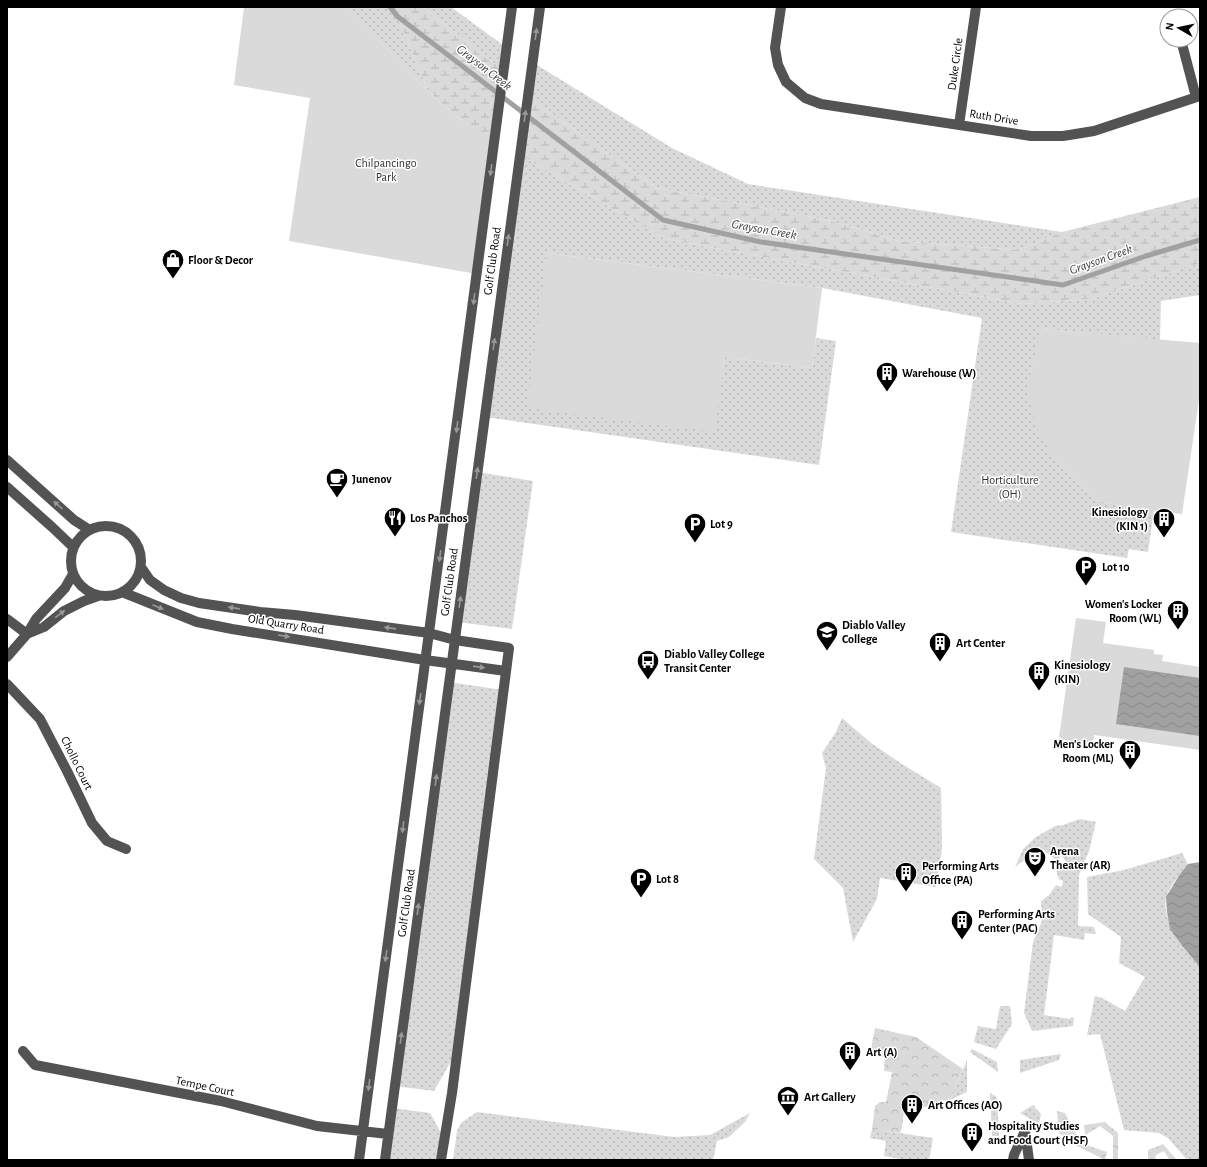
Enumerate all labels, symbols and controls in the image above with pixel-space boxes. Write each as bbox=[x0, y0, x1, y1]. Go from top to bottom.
north arrow bbox=[1159, 8, 1199, 48]
text: N bbox=[1164, 22, 1176, 31]
one-way arrow bbox=[533, 28, 539, 40]
street label: Duke Circle bbox=[945, 37, 965, 91]
water label: Grayson Creek bbox=[454, 43, 514, 93]
street label: Ruth Drive bbox=[969, 107, 1019, 127]
one-way arrow bbox=[522, 110, 528, 122]
park label: Chilpancingo Park bbox=[355, 157, 417, 183]
one-way arrow bbox=[488, 164, 494, 176]
water label: Grayson Creek bbox=[730, 218, 798, 242]
street label: Golf Club Road bbox=[481, 226, 503, 296]
one-way arrow bbox=[505, 234, 511, 246]
water label: Grayson Creek bbox=[1068, 243, 1134, 277]
shop icon: Floor & Decor bbox=[160, 247, 186, 280]
place label: Floor & Decor bbox=[188, 254, 254, 266]
one-way arrow bbox=[470, 292, 477, 305]
one-way arrow bbox=[491, 338, 497, 350]
building icon: Warehouse (W) bbox=[874, 360, 900, 393]
place label: Warehouse (W) bbox=[902, 367, 976, 380]
one-way arrow bbox=[454, 421, 460, 434]
cafe icon: Junenov bbox=[324, 466, 350, 499]
one-way arrow bbox=[474, 467, 480, 479]
place label: Junenov bbox=[352, 473, 392, 485]
park label: Horticulture (OH) bbox=[981, 474, 1039, 500]
one-way arrow bbox=[52, 501, 63, 510]
restaurant icon: Los Panchos bbox=[382, 505, 408, 538]
place label: Kinesiology (KIN 1) bbox=[1092, 506, 1149, 533]
building icon: Kinesiology (KIN 1) bbox=[1151, 506, 1177, 539]
parking icon: Lot 9 bbox=[682, 511, 708, 544]
place label: Los Panchos bbox=[410, 512, 468, 524]
place label: Lot 9 bbox=[710, 518, 733, 530]
street label: Golf Club Road bbox=[438, 547, 460, 617]
one-way arrow bbox=[437, 550, 443, 562]
parking icon: Lot 10 bbox=[1073, 554, 1099, 587]
place label: Lot 10 bbox=[1102, 561, 1129, 573]
one-way arrow bbox=[457, 596, 463, 608]
place label: Women's Locker Room (WL) bbox=[1085, 598, 1163, 625]
building icon: Women's Locker Room (WL) bbox=[1165, 598, 1191, 631]
one-way arrow bbox=[152, 604, 163, 610]
one-way arrow bbox=[228, 605, 240, 611]
one-way arrow bbox=[55, 611, 65, 619]
street label: Old Quarry Road bbox=[247, 612, 325, 637]
school or university icon: Diablo Valley College bbox=[814, 619, 840, 652]
place label: Diablo Valley College bbox=[842, 619, 906, 645]
one-way arrow bbox=[384, 625, 397, 631]
building icon: Art Center bbox=[927, 630, 953, 663]
one-way arrow bbox=[278, 634, 290, 640]
place label: Art Center bbox=[956, 637, 1006, 649]
bus stop icon: Diablo Valley College Transit Center bbox=[635, 648, 661, 681]
place label: Diablo Valley College Transit Center bbox=[664, 648, 765, 674]
building icon: Kinesiology (KIN) bbox=[1026, 659, 1052, 692]
place label: Kinesiology (KIN) bbox=[1054, 659, 1111, 686]
one-way arrow bbox=[473, 664, 485, 670]
one-way arrow bbox=[417, 692, 424, 705]
street label: Chollo Court bbox=[59, 734, 95, 792]
place label: Men's Locker Room (ML) bbox=[1053, 738, 1115, 765]
building icon: Men's Locker Room (ML) bbox=[1117, 738, 1143, 771]
one-way arrow bbox=[433, 774, 439, 786]
one-way arrow bbox=[400, 821, 406, 833]
theatre icon: Arena Theater (AR) bbox=[1022, 845, 1048, 878]
place label: Arena Theater (AR) bbox=[1050, 845, 1111, 872]
building icon: Performing Arts Office (PA) bbox=[893, 860, 919, 893]
place label: Performing Arts Office (PA) bbox=[922, 860, 999, 887]
parking icon: Lot 8 bbox=[628, 866, 654, 899]
street label: Golf Club Road bbox=[395, 868, 417, 938]
place label: Lot 8 bbox=[656, 873, 679, 885]
one-way arrow bbox=[415, 903, 422, 915]
building icon: Performing Arts Center (PAC) bbox=[949, 908, 975, 941]
place label: Performing Arts Center (PAC) bbox=[978, 908, 1055, 935]
one-way arrow bbox=[383, 950, 389, 962]
one-way arrow bbox=[398, 1032, 404, 1044]
building icon: Art (A) bbox=[837, 1039, 863, 1072]
place label: Art (A) bbox=[866, 1046, 898, 1059]
street label: Tempe Court bbox=[175, 1074, 235, 1098]
one-way arrow bbox=[366, 1079, 372, 1091]
museum icon: Art Gallery bbox=[775, 1084, 801, 1117]
place label: Art Gallery bbox=[804, 1091, 856, 1104]
building icon: Art Offices (AO) bbox=[899, 1092, 925, 1125]
place label: Art Offices (AO) bbox=[928, 1099, 1003, 1112]
building icon: Hospitality Studies and Food Court (HSF) bbox=[959, 1120, 985, 1153]
place label: Hospitality Studies and Food Court (HSF) bbox=[988, 1120, 1088, 1147]

